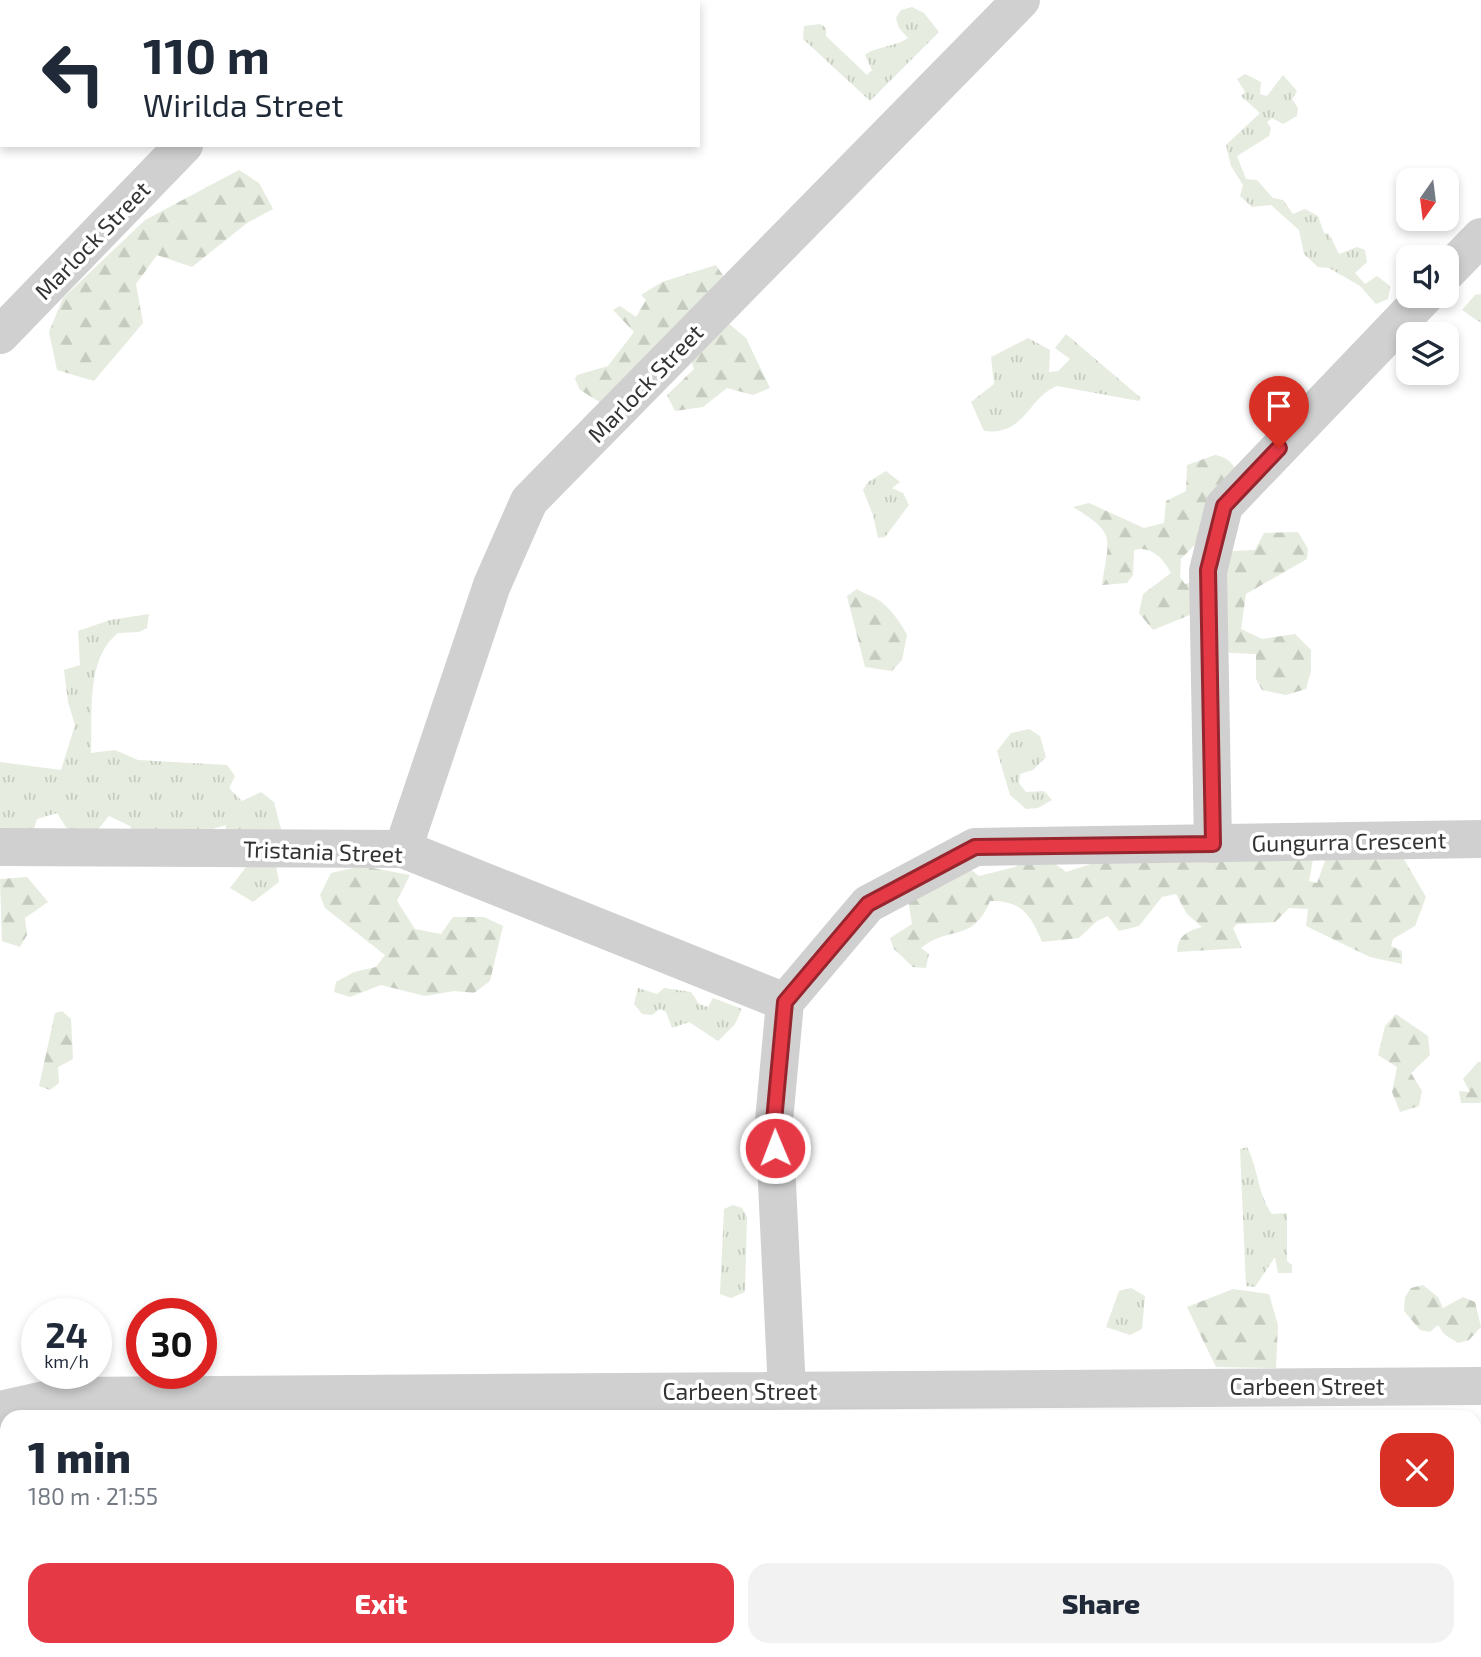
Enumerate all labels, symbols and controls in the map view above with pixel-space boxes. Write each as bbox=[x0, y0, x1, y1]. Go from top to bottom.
text: 110 m bbox=[143, 25, 270, 84]
icon: left bbox=[28, 28, 119, 119]
text: Wirilda Street bbox=[143, 85, 344, 123]
north arrow bbox=[1396, 168, 1460, 231]
map controls bbox=[1396, 168, 1459, 385]
street label: Marlock Street bbox=[29, 175, 156, 305]
button: sound bbox=[1396, 245, 1459, 308]
street label: Marlock Street bbox=[582, 318, 709, 448]
button: layers bbox=[1396, 322, 1459, 385]
pin bbox=[1249, 376, 1309, 448]
icon: arrive bbox=[1260, 387, 1298, 425]
street label: Gungurra Crescent bbox=[1251, 825, 1447, 857]
street label: Tristania Street bbox=[243, 834, 404, 868]
position arrow bbox=[738, 1111, 812, 1185]
speed limit sign: 30 bbox=[126, 1298, 217, 1389]
text: 24 bbox=[45, 1313, 88, 1355]
text: km/h bbox=[44, 1350, 89, 1372]
street label: Carbeen Street bbox=[1229, 1372, 1385, 1400]
street label: Carbeen Street bbox=[662, 1377, 818, 1405]
text: 1 min bbox=[28, 1431, 131, 1481]
button: close bbox=[1380, 1433, 1454, 1507]
text: 180 m · 21:55 bbox=[28, 1482, 158, 1510]
button: Exit bbox=[28, 1563, 734, 1643]
button: Share bbox=[748, 1563, 1454, 1643]

